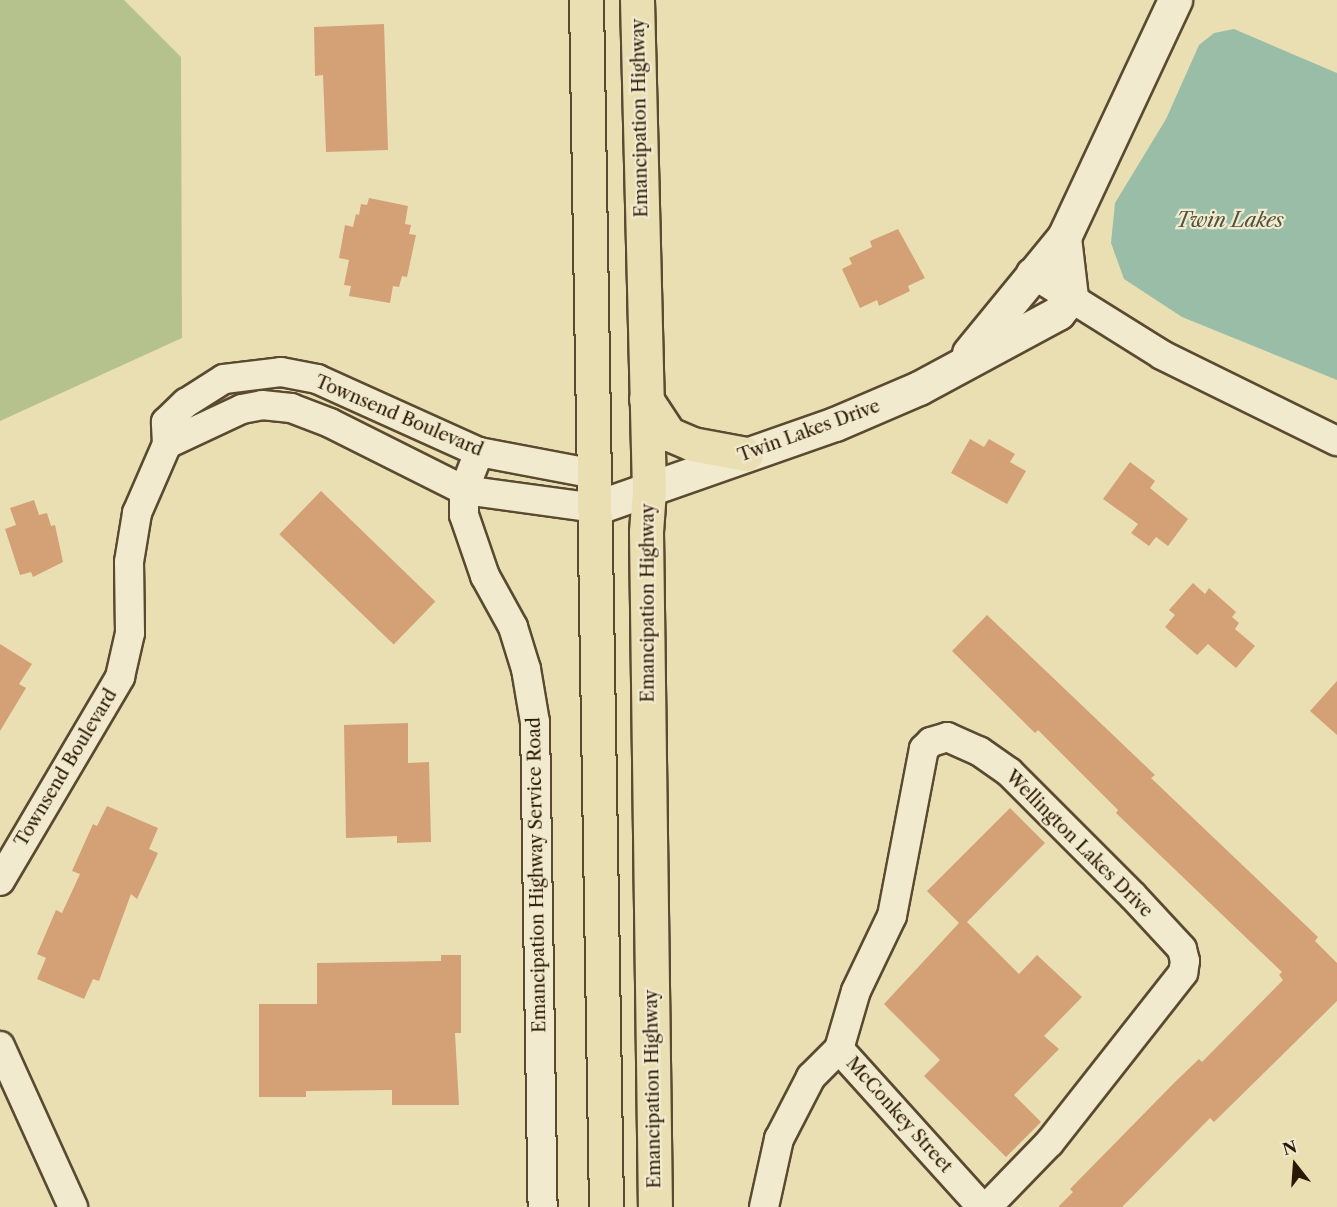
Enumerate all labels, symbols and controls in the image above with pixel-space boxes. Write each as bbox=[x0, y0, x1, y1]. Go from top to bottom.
street label: Emancipation Highway bbox=[627, 18, 653, 218]
water label: Twin Lakes bbox=[1176, 208, 1284, 232]
street label: Townsend Boulevard bbox=[312, 371, 486, 461]
street label: Twin Lakes Drive bbox=[735, 395, 883, 467]
street label: Emancipation Highway bbox=[637, 503, 659, 703]
street label: Townsend Boulevard bbox=[10, 685, 122, 851]
street label: Emancipation Highway Service Road bbox=[523, 717, 551, 1033]
street label: Wellington Lakes Drive bbox=[1001, 766, 1157, 922]
street label: Emancipation Highway bbox=[640, 989, 666, 1189]
street label: McConkey Street bbox=[841, 1053, 957, 1177]
north arrow bbox=[1265, 1135, 1325, 1195]
text: N bbox=[1280, 1136, 1299, 1159]

